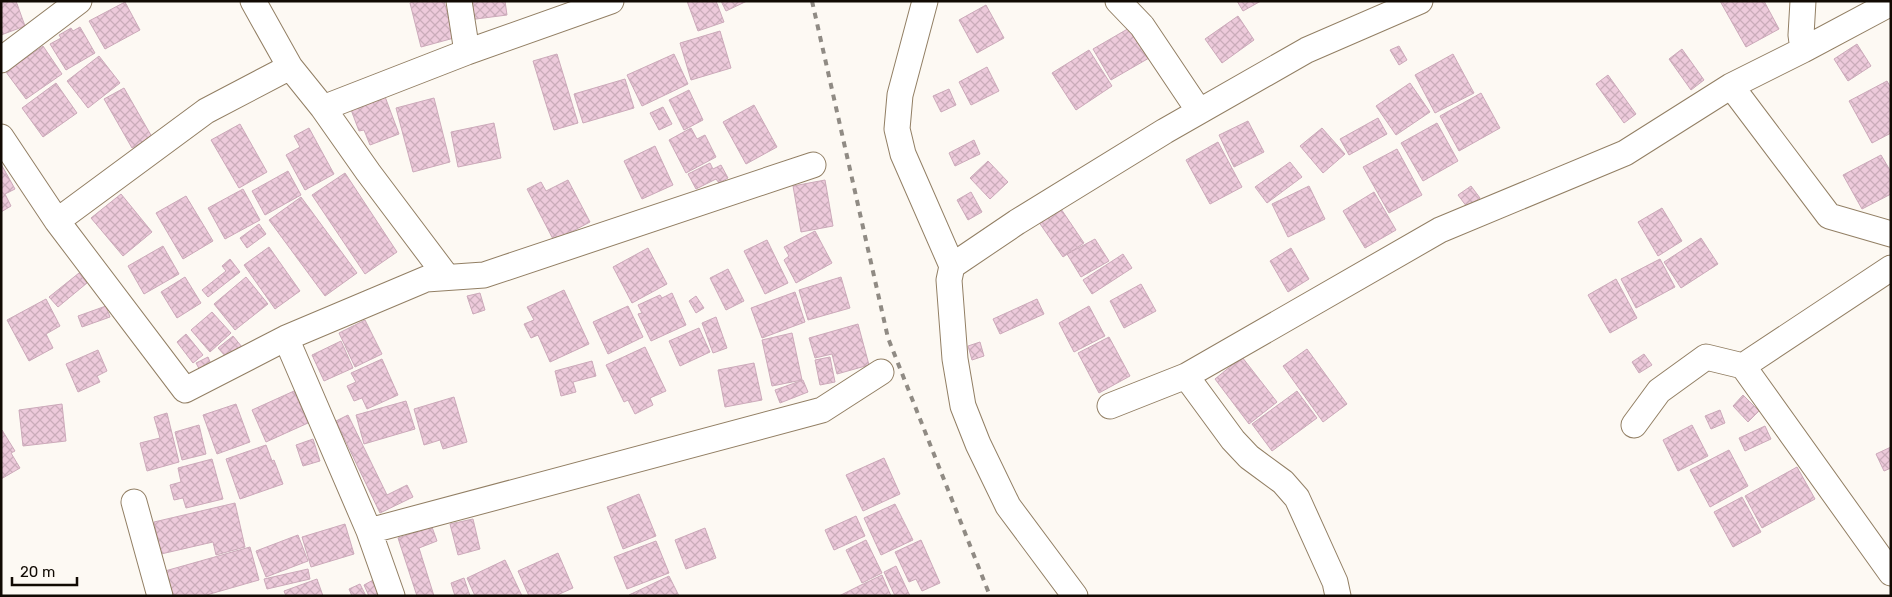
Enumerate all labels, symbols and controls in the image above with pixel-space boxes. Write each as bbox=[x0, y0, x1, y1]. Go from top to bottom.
scale bar bbox=[12, 554, 78, 586]
text: 20 m bbox=[20, 563, 55, 581]

